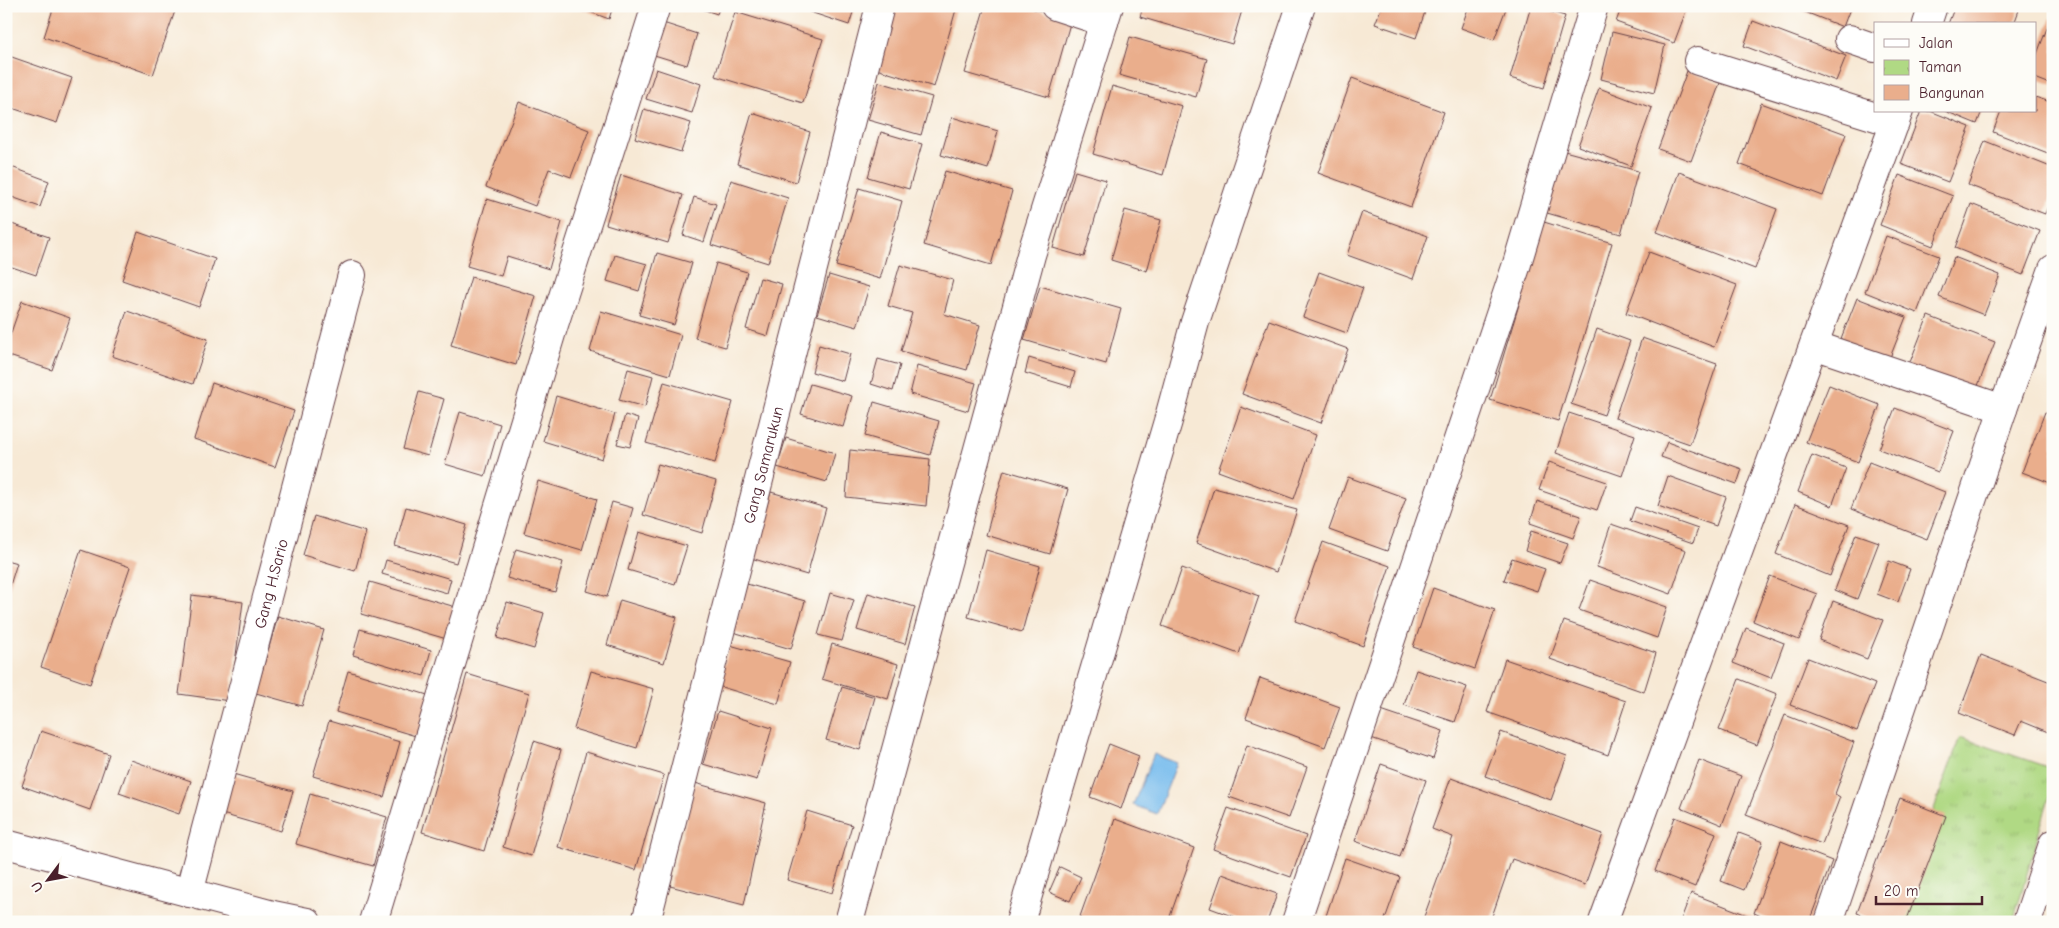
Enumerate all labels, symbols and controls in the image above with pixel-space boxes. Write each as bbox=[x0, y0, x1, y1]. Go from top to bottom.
legend bbox=[1874, 22, 2036, 112]
text: Jalan bbox=[1919, 34, 1953, 52]
text: Taman bbox=[1919, 58, 1962, 76]
text: Bangunan bbox=[1919, 84, 1984, 102]
street label: Gang Samarukun bbox=[740, 404, 787, 525]
street label: Gang H.Sario bbox=[251, 537, 292, 631]
north arrow bbox=[22, 856, 72, 906]
scale bar bbox=[1876, 873, 1983, 905]
text: U bbox=[28, 878, 47, 895]
text: 20 m bbox=[1884, 882, 1918, 900]

